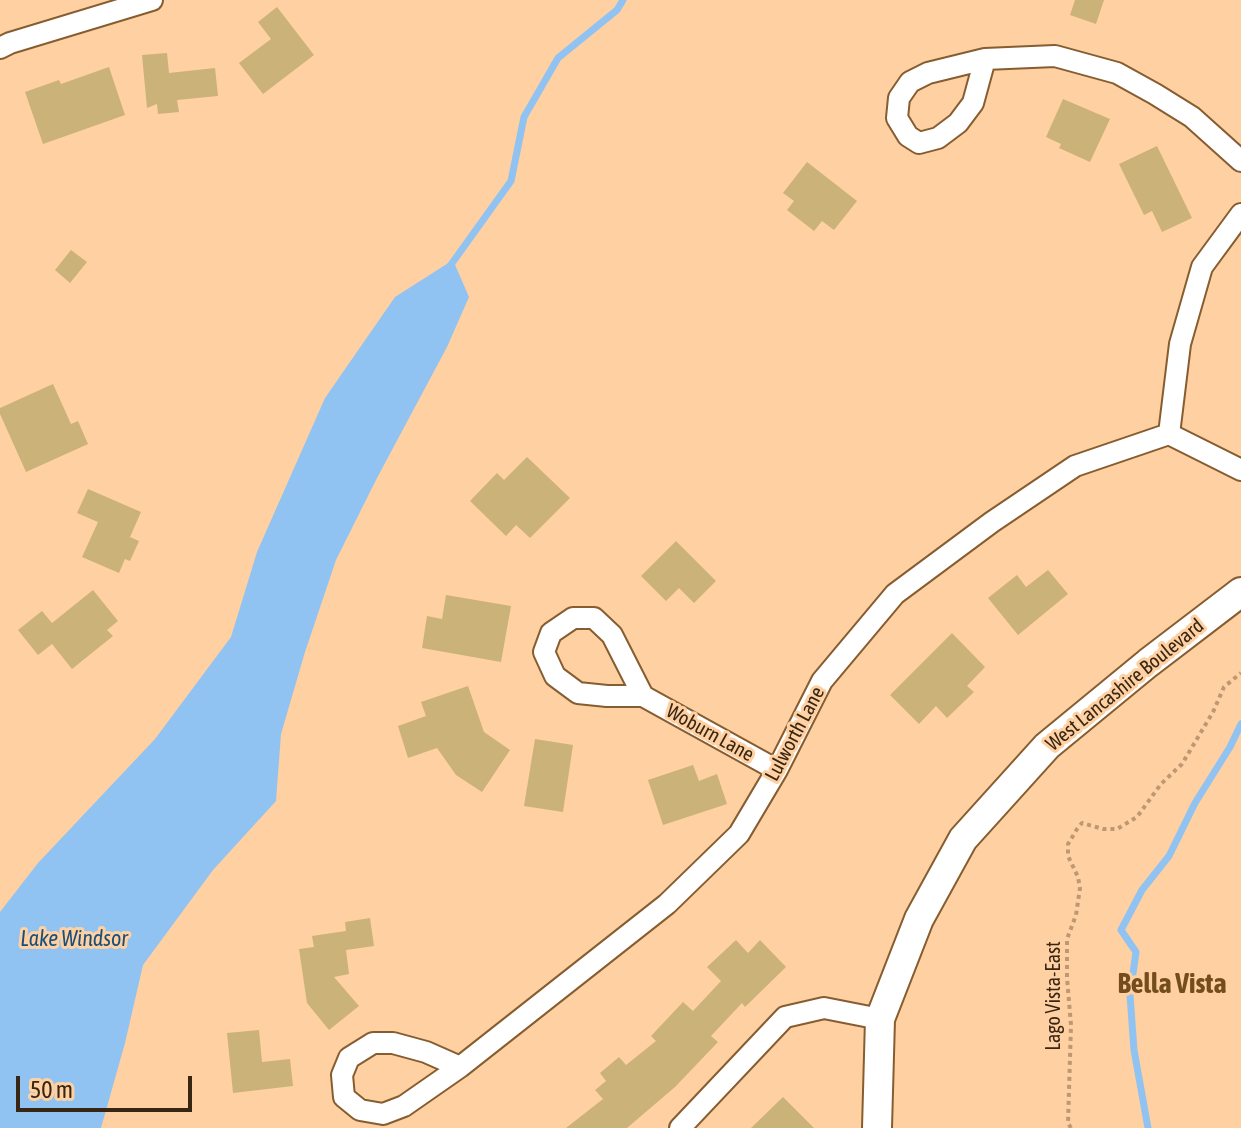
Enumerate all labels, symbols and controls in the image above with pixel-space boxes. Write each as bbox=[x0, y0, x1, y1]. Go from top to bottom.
street label: West Lancashire Boulevard bbox=[1041, 614, 1209, 756]
street label: Lulworth Lane bbox=[760, 683, 830, 785]
street label: Woburn Lane bbox=[662, 699, 758, 767]
water label: Lake Windsor bbox=[20, 926, 128, 952]
street label: Lago Vista-East bbox=[1042, 941, 1066, 1051]
district label: Bella Vista bbox=[1118, 967, 1226, 1001]
scale bar bbox=[20, 1060, 196, 1110]
text: 50 m bbox=[30, 1076, 73, 1103]

